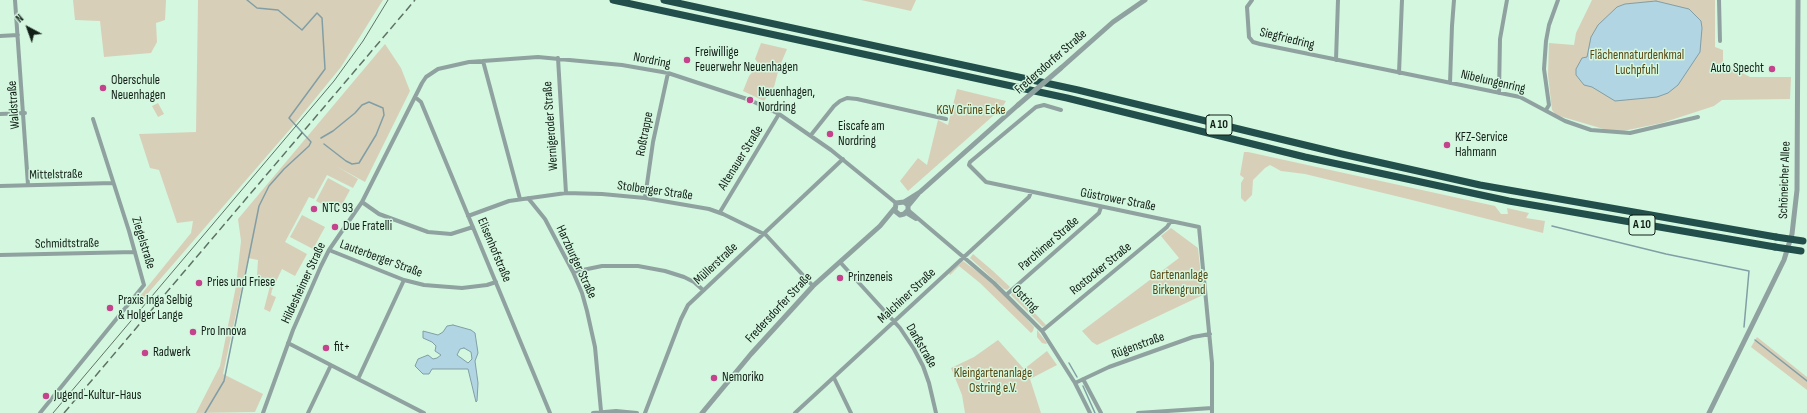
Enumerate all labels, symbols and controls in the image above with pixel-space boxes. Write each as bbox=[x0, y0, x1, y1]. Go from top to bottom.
north arrow bbox=[8, 8, 48, 48]
text: N bbox=[13, 12, 26, 25]
street label: Siegfriedring bbox=[1258, 25, 1316, 53]
street label: Fredersdorfer Straße bbox=[1012, 26, 1090, 98]
place label: Freiwillige Feuerwehr Neuenhagen bbox=[695, 45, 798, 76]
park label: Flächennaturdenkmal Luchpfuhl bbox=[1590, 48, 1684, 79]
street label: Nordring bbox=[632, 50, 672, 72]
marker: Freiwillige Feuerwehr Neuenhagen bbox=[682, 55, 692, 65]
place label: Auto Specht bbox=[1711, 61, 1764, 77]
marker: Auto Specht bbox=[1767, 64, 1777, 74]
street label: Nibelungenring bbox=[1459, 67, 1527, 97]
place label: Oberschule Neuenhagen bbox=[111, 73, 166, 104]
street label: Waldstraße bbox=[5, 80, 23, 130]
street label: Wernigeroder Straße bbox=[540, 81, 562, 171]
marker: Oberschule Neuenhagen bbox=[98, 83, 108, 93]
place label: Neuenhagen, Nordring bbox=[758, 85, 815, 116]
marker: Neuenhagen, Nordring bbox=[745, 95, 755, 105]
park label: KGV Grüne Ecke bbox=[936, 103, 1006, 119]
street label: Roßtrappe bbox=[633, 110, 657, 158]
road number: A 10 bbox=[1206, 115, 1232, 135]
place label: Eiscafe am Nordring bbox=[838, 119, 885, 150]
street label: Altenauer Straße bbox=[715, 123, 767, 193]
marker: Eiscafe am Nordring bbox=[825, 129, 835, 139]
place label: KFZ-Service Hahmann bbox=[1455, 130, 1508, 161]
marker: KFZ-Service Hahmann bbox=[1442, 140, 1452, 150]
street label: Schöneicher Allee bbox=[1776, 141, 1794, 219]
street label: Mittelstraße bbox=[29, 167, 83, 183]
street label: Stolberger Straße bbox=[616, 178, 694, 204]
street label: Güstrower Straße bbox=[1079, 185, 1157, 215]
place label: NTC 93 bbox=[322, 201, 353, 217]
marker: NTC 93 bbox=[309, 204, 319, 214]
street label: Parchimer Straße bbox=[1016, 213, 1082, 275]
street label: Ziegelstraße bbox=[128, 215, 158, 271]
street label: Elisenhofstraße bbox=[473, 215, 515, 285]
road number: A 10 bbox=[1629, 215, 1655, 235]
place label: Due Fratelli bbox=[343, 219, 392, 235]
marker: Due Fratelli bbox=[330, 222, 340, 232]
street label: Harzburger Straße bbox=[552, 223, 600, 301]
street label: Schmidtstraße bbox=[35, 236, 99, 252]
street label: Lauterberger Straße bbox=[337, 237, 425, 281]
street label: Rostocker Straße bbox=[1067, 239, 1135, 299]
street label: Hildesheimer Straße bbox=[278, 240, 330, 326]
street label: Müllerstraße bbox=[691, 240, 741, 288]
street label: Malchiner Straße bbox=[875, 265, 939, 327]
park label: Gartenanlage Birkengrund bbox=[1150, 268, 1208, 299]
street label: Fredersdorfer Straße bbox=[742, 270, 816, 346]
place label: Prinzeneis bbox=[848, 270, 893, 286]
marker: Prinzeneis bbox=[835, 273, 845, 283]
place label: Pries und Friese bbox=[207, 275, 275, 291]
marker: Pries und Friese bbox=[194, 278, 204, 288]
street label: Ostring bbox=[1008, 282, 1042, 316]
place label: Praxis Inga Selbig & Holger Lange bbox=[118, 293, 193, 324]
marker: Praxis Inga Selbig & Holger Lange bbox=[105, 303, 115, 313]
street label: Darßstraße bbox=[902, 321, 940, 371]
place label: Pro Innova bbox=[201, 324, 246, 340]
marker: Pro Innova bbox=[188, 327, 198, 337]
street label: Rügenstraße bbox=[1109, 329, 1167, 363]
place label: fit+ bbox=[334, 340, 350, 356]
marker: fit+ bbox=[321, 343, 331, 353]
place label: Radwerk bbox=[153, 345, 190, 361]
marker: Radwerk bbox=[140, 348, 150, 358]
park label: Kleingartenanlage Ostring e.V. bbox=[954, 366, 1032, 397]
place label: Nemoriko bbox=[722, 370, 764, 386]
marker: Nemoriko bbox=[709, 373, 719, 383]
place label: Jugend-Kultur-Haus bbox=[54, 388, 141, 404]
marker: Jugend-Kultur-Haus bbox=[41, 391, 51, 401]

